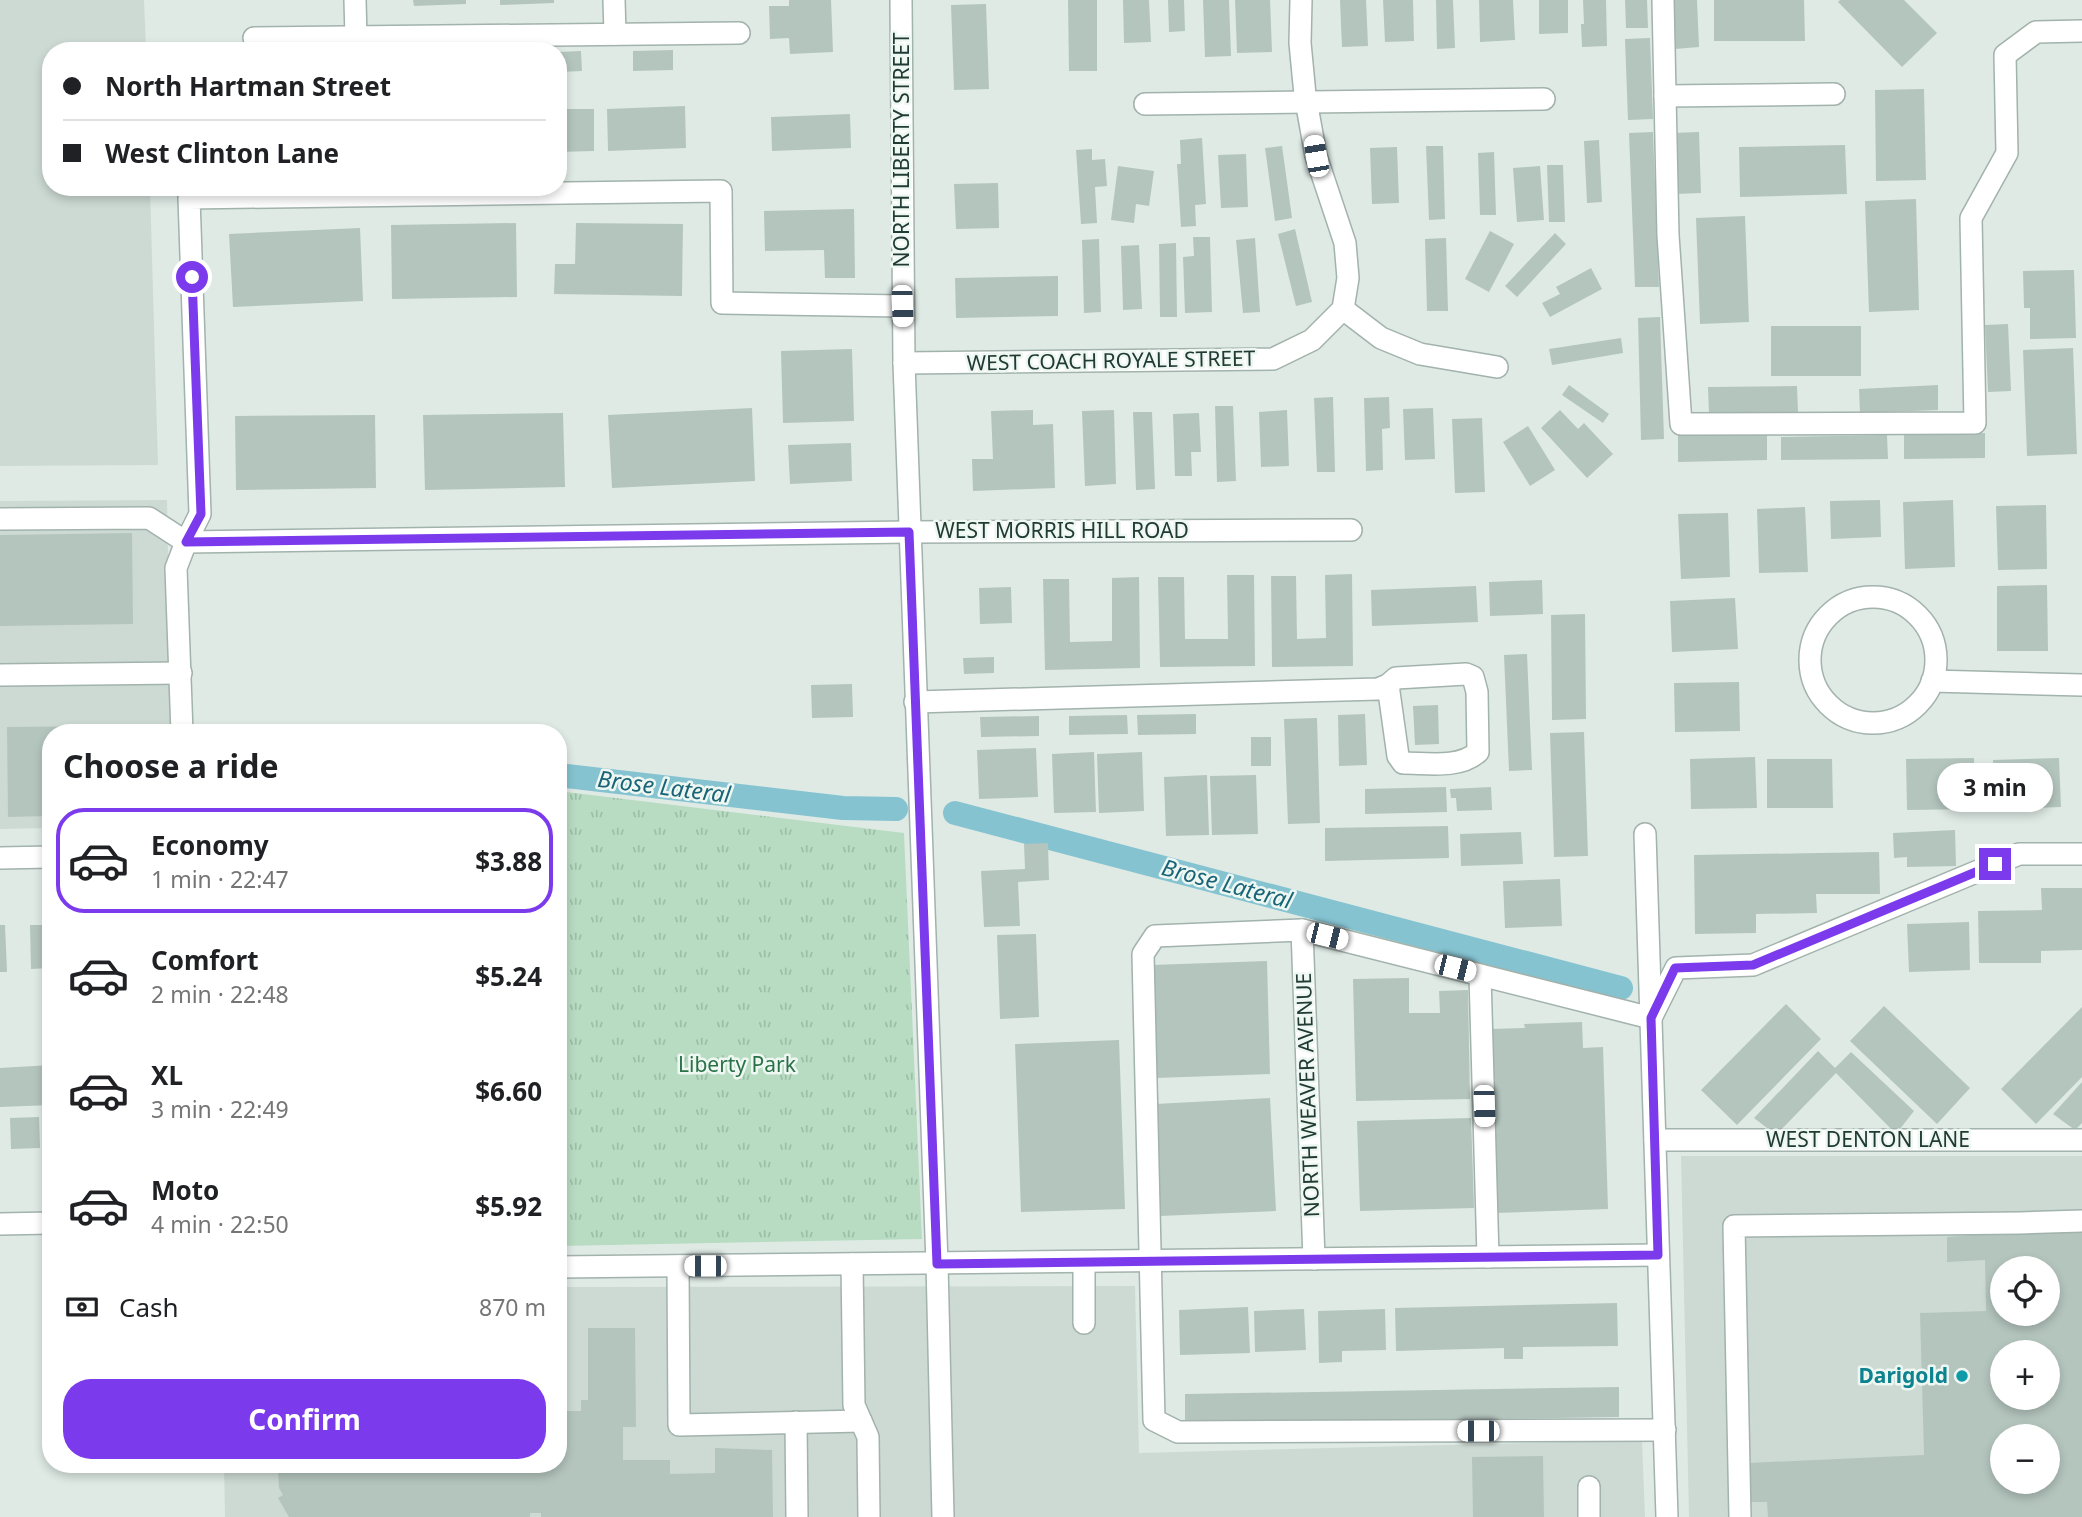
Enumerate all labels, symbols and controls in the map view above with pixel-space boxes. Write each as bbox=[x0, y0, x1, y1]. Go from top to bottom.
street label: NORTH LIBERTY STREET bbox=[887, 32, 915, 267]
text: North Hartman Street bbox=[105, 68, 391, 104]
car bbox=[1303, 133, 1330, 179]
text: West Clinton Lane bbox=[105, 135, 339, 171]
route start bbox=[176, 261, 208, 293]
car bbox=[891, 285, 914, 327]
street label: WEST COACH ROYALE STREET bbox=[966, 343, 1256, 377]
street label: WEST MORRIS HILL ROAD bbox=[935, 516, 1189, 544]
text: Choose a ride bbox=[63, 744, 279, 787]
water label: Brose Lateral bbox=[596, 762, 733, 810]
callout: 3 min bbox=[1937, 762, 2053, 812]
text: 3 min bbox=[1963, 771, 2027, 803]
text: Economy bbox=[151, 827, 269, 863]
icon: car bbox=[67, 829, 130, 892]
text: $3.88 bbox=[475, 843, 542, 879]
route end bbox=[1979, 848, 2011, 880]
water label: Brose Lateral bbox=[1159, 850, 1297, 916]
text: 1 min · 22:47 bbox=[151, 863, 289, 895]
car bbox=[1305, 921, 1350, 951]
text: Comfort bbox=[151, 942, 259, 978]
icon: car bbox=[67, 944, 130, 1007]
car bbox=[1433, 953, 1478, 983]
text: $5.24 bbox=[475, 958, 542, 994]
street label: NORTH WEAVER AVENUE bbox=[1289, 972, 1325, 1218]
text: 2 min · 22:48 bbox=[151, 978, 289, 1010]
park label: Liberty Park bbox=[678, 1050, 797, 1078]
text: XL bbox=[151, 1057, 183, 1093]
icon: car bbox=[67, 1059, 130, 1122]
text: $6.60 bbox=[475, 1073, 542, 1109]
car bbox=[1473, 1085, 1496, 1127]
text: 3 min · 22:49 bbox=[151, 1093, 289, 1125]
street label: WEST DENTON LANE bbox=[1766, 1125, 1970, 1153]
text: Moto bbox=[151, 1172, 219, 1208]
icon: car bbox=[67, 1174, 130, 1237]
text: $5.92 bbox=[475, 1188, 542, 1224]
text: 4 min · 22:50 bbox=[151, 1208, 289, 1240]
car bbox=[685, 1256, 727, 1277]
map controls bbox=[1990, 1256, 2060, 1494]
button: locate bbox=[1990, 1256, 2060, 1326]
icon: cash bbox=[63, 1288, 101, 1326]
text: Cash bbox=[119, 1289, 179, 1325]
text: 870 m bbox=[479, 1291, 546, 1323]
button: + bbox=[1990, 1340, 2060, 1410]
place label: Darigold bbox=[1858, 1361, 1948, 1389]
marker: Darigold bbox=[1954, 1368, 1970, 1384]
button: Confirm bbox=[63, 1379, 546, 1459]
car bbox=[1458, 1421, 1500, 1442]
button: − bbox=[1990, 1424, 2060, 1494]

